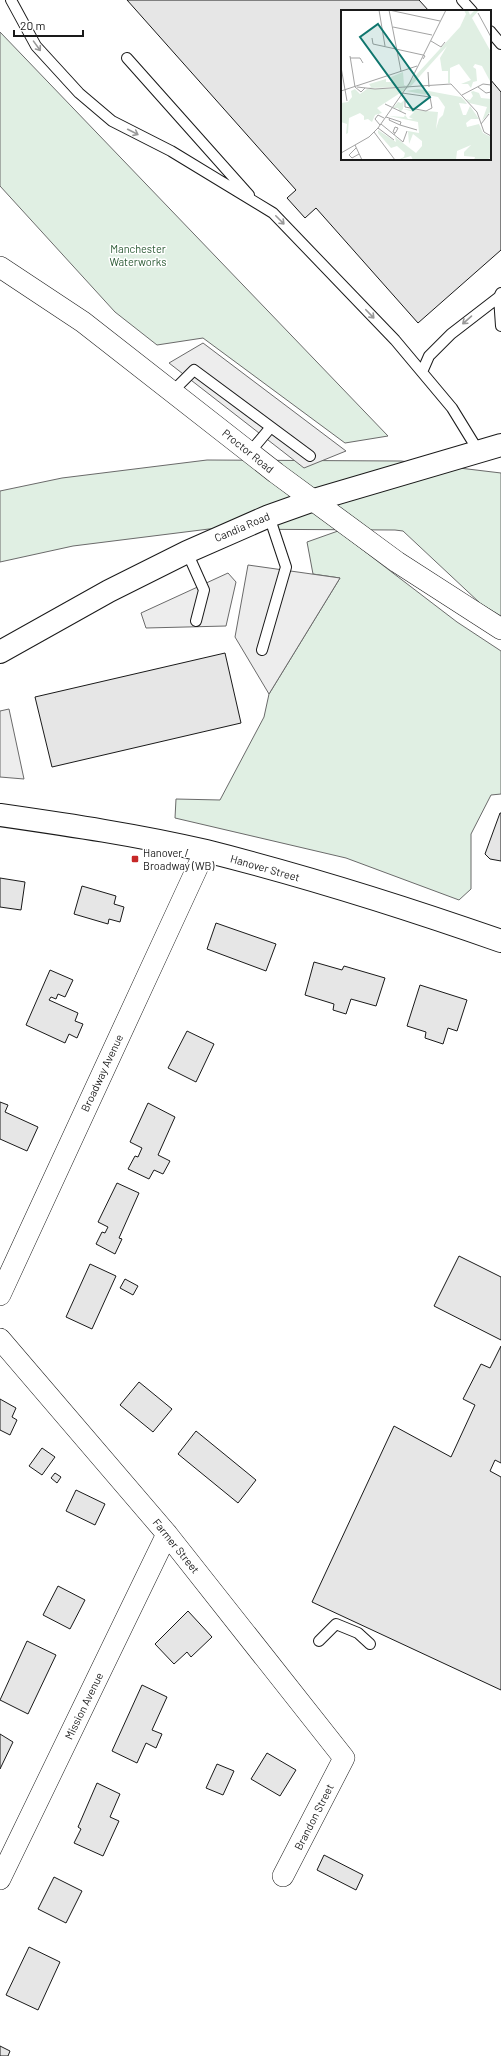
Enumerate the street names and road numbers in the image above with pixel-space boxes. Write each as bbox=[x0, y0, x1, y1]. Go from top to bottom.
street label: Proctor Road bbox=[220, 426, 277, 475]
street label: Candia Road bbox=[212, 509, 272, 544]
street label: Hanover Street bbox=[229, 851, 301, 884]
street label: Broadway Avenue bbox=[78, 1032, 125, 1114]
street label: Farmer Street bbox=[150, 1516, 202, 1576]
street label: Mission Avenue bbox=[62, 1670, 105, 1741]
street label: Brandon Street bbox=[291, 1782, 336, 1852]

